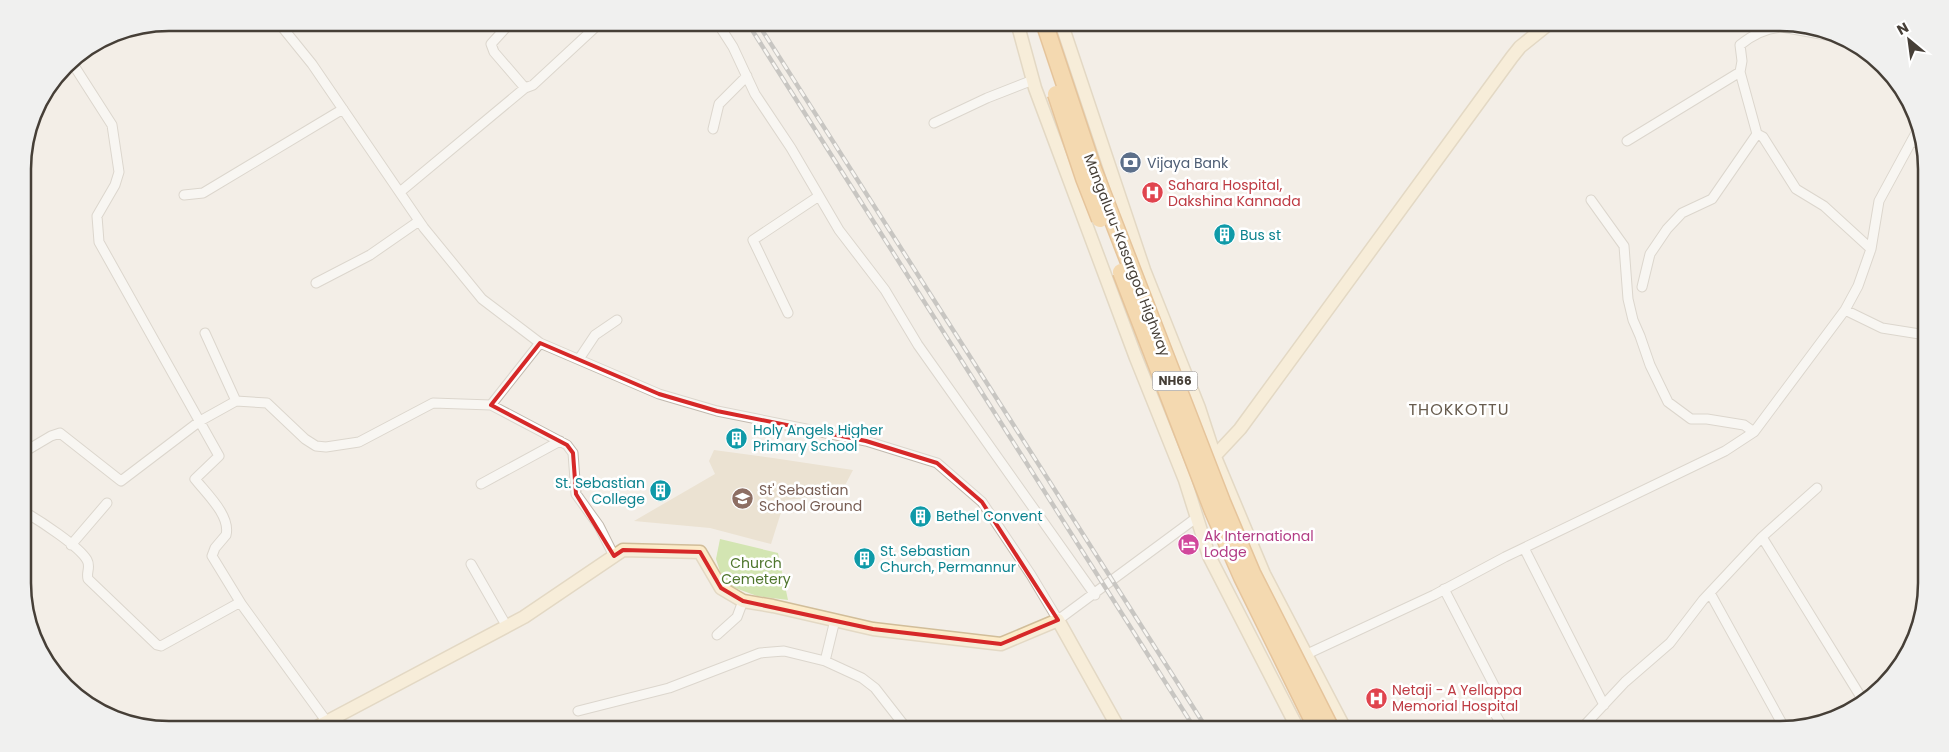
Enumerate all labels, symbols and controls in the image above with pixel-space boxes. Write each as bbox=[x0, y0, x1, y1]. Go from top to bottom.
north arrow bbox=[1884, 15, 1934, 65]
text: N bbox=[1893, 17, 1912, 40]
street label: Mangaluru-Kasargod Highway bbox=[1079, 151, 1175, 359]
bank icon: Vijaya Bank bbox=[1119, 151, 1143, 175]
place label: Vijaya Bank bbox=[1147, 153, 1229, 173]
place label: Sahara Hospital, Dakshina Kannada bbox=[1168, 175, 1301, 211]
hospital icon: Sahara Hospital, Dakshina Kannada bbox=[1140, 181, 1164, 205]
building icon: Bus st bbox=[1212, 223, 1236, 247]
place label: Bus st bbox=[1240, 225, 1281, 245]
road number: NH66 bbox=[1152, 372, 1198, 391]
district label: THOKKOTTU bbox=[1408, 398, 1510, 421]
place label: Holy Angels Higher Primary School bbox=[753, 420, 883, 456]
building icon: Holy Angels Higher Primary School bbox=[725, 426, 749, 450]
place label: St. Sebastian College bbox=[555, 473, 645, 509]
building icon: St. Sebastian College bbox=[649, 479, 673, 503]
place label: St' Sebastian School Ground bbox=[759, 480, 862, 516]
school or university icon: St' Sebastian School Ground bbox=[731, 486, 755, 510]
building icon: Bethel Convent bbox=[908, 504, 932, 528]
place label: Bethel Convent bbox=[936, 506, 1043, 526]
place label: Ak International Lodge bbox=[1204, 526, 1314, 562]
hotel icon: Ak International Lodge bbox=[1176, 532, 1200, 556]
place label: St. Sebastian Church, Permannur bbox=[880, 541, 1016, 577]
building icon: St. Sebastian Church, Permannur bbox=[852, 547, 876, 571]
park label: Church Cemetery bbox=[721, 553, 791, 589]
place label: Netaji - A Yellappa Memorial Hospital bbox=[1392, 680, 1522, 716]
hospital icon: Netaji - A Yellappa Memorial Hospital bbox=[1364, 686, 1388, 710]

